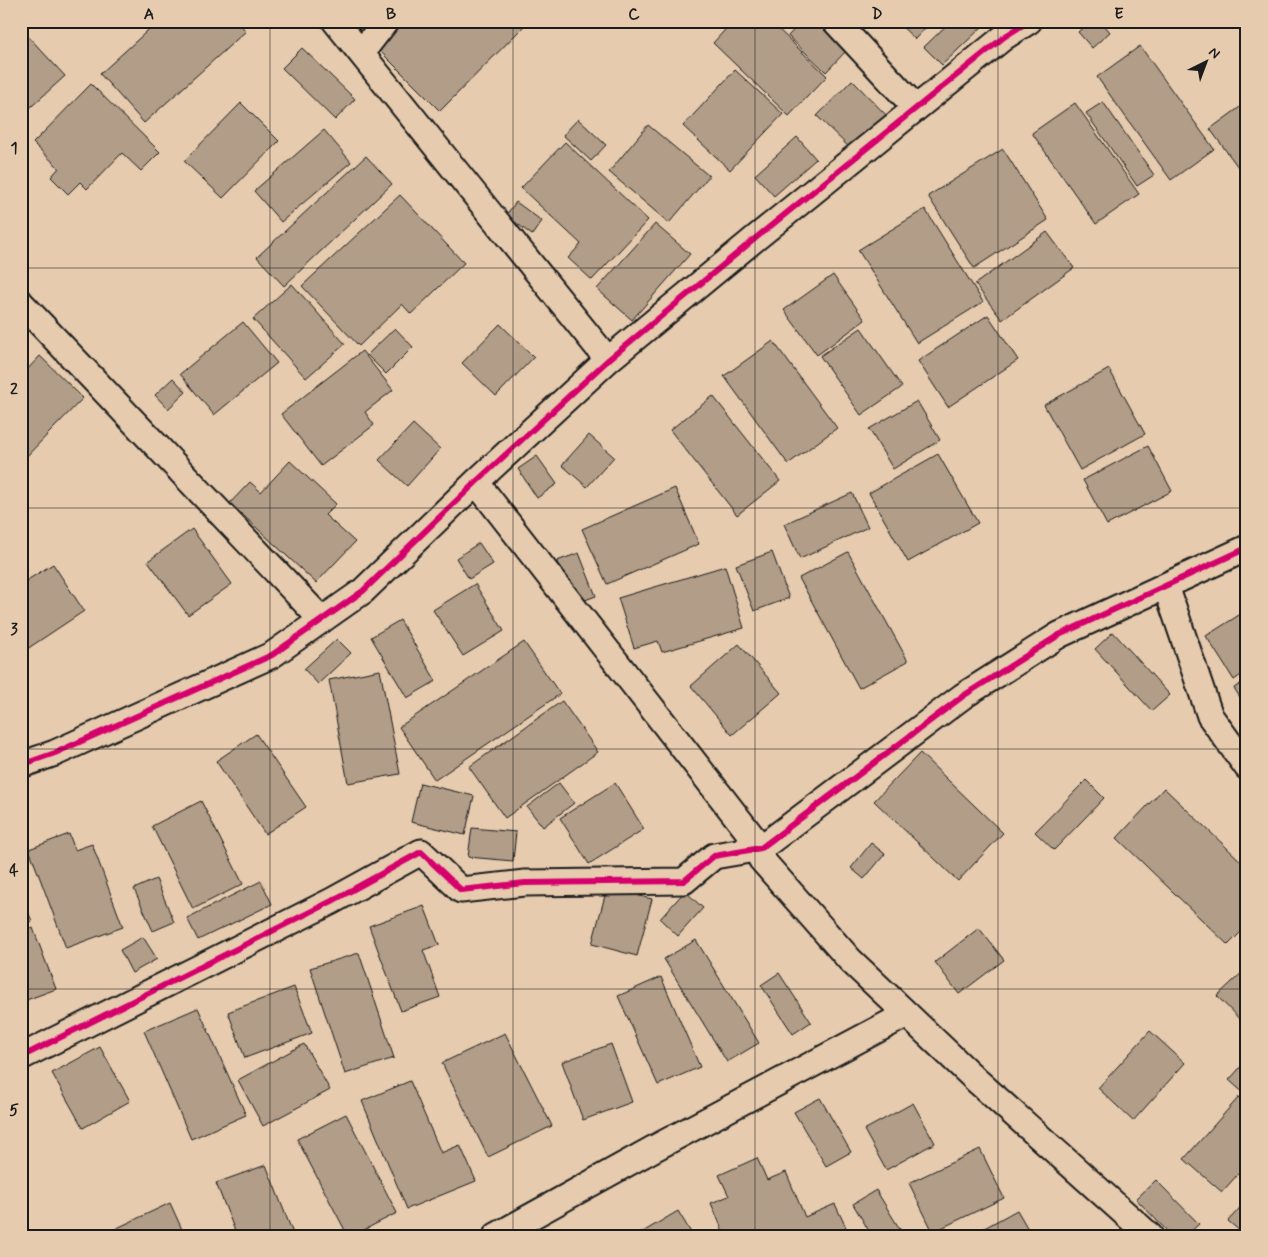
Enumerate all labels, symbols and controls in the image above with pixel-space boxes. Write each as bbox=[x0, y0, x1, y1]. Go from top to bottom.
text: A bbox=[144, 4, 154, 25]
text: B bbox=[386, 4, 396, 25]
text: C bbox=[628, 4, 640, 25]
text: D bbox=[871, 4, 883, 25]
text: E bbox=[1114, 4, 1124, 25]
north arrow bbox=[1180, 38, 1230, 88]
text: N bbox=[1205, 43, 1224, 63]
text: 1 bbox=[10, 138, 18, 159]
text: 2 bbox=[10, 379, 18, 400]
text: 3 bbox=[10, 619, 18, 640]
text: 4 bbox=[9, 860, 19, 881]
text: 5 bbox=[9, 1100, 19, 1121]

